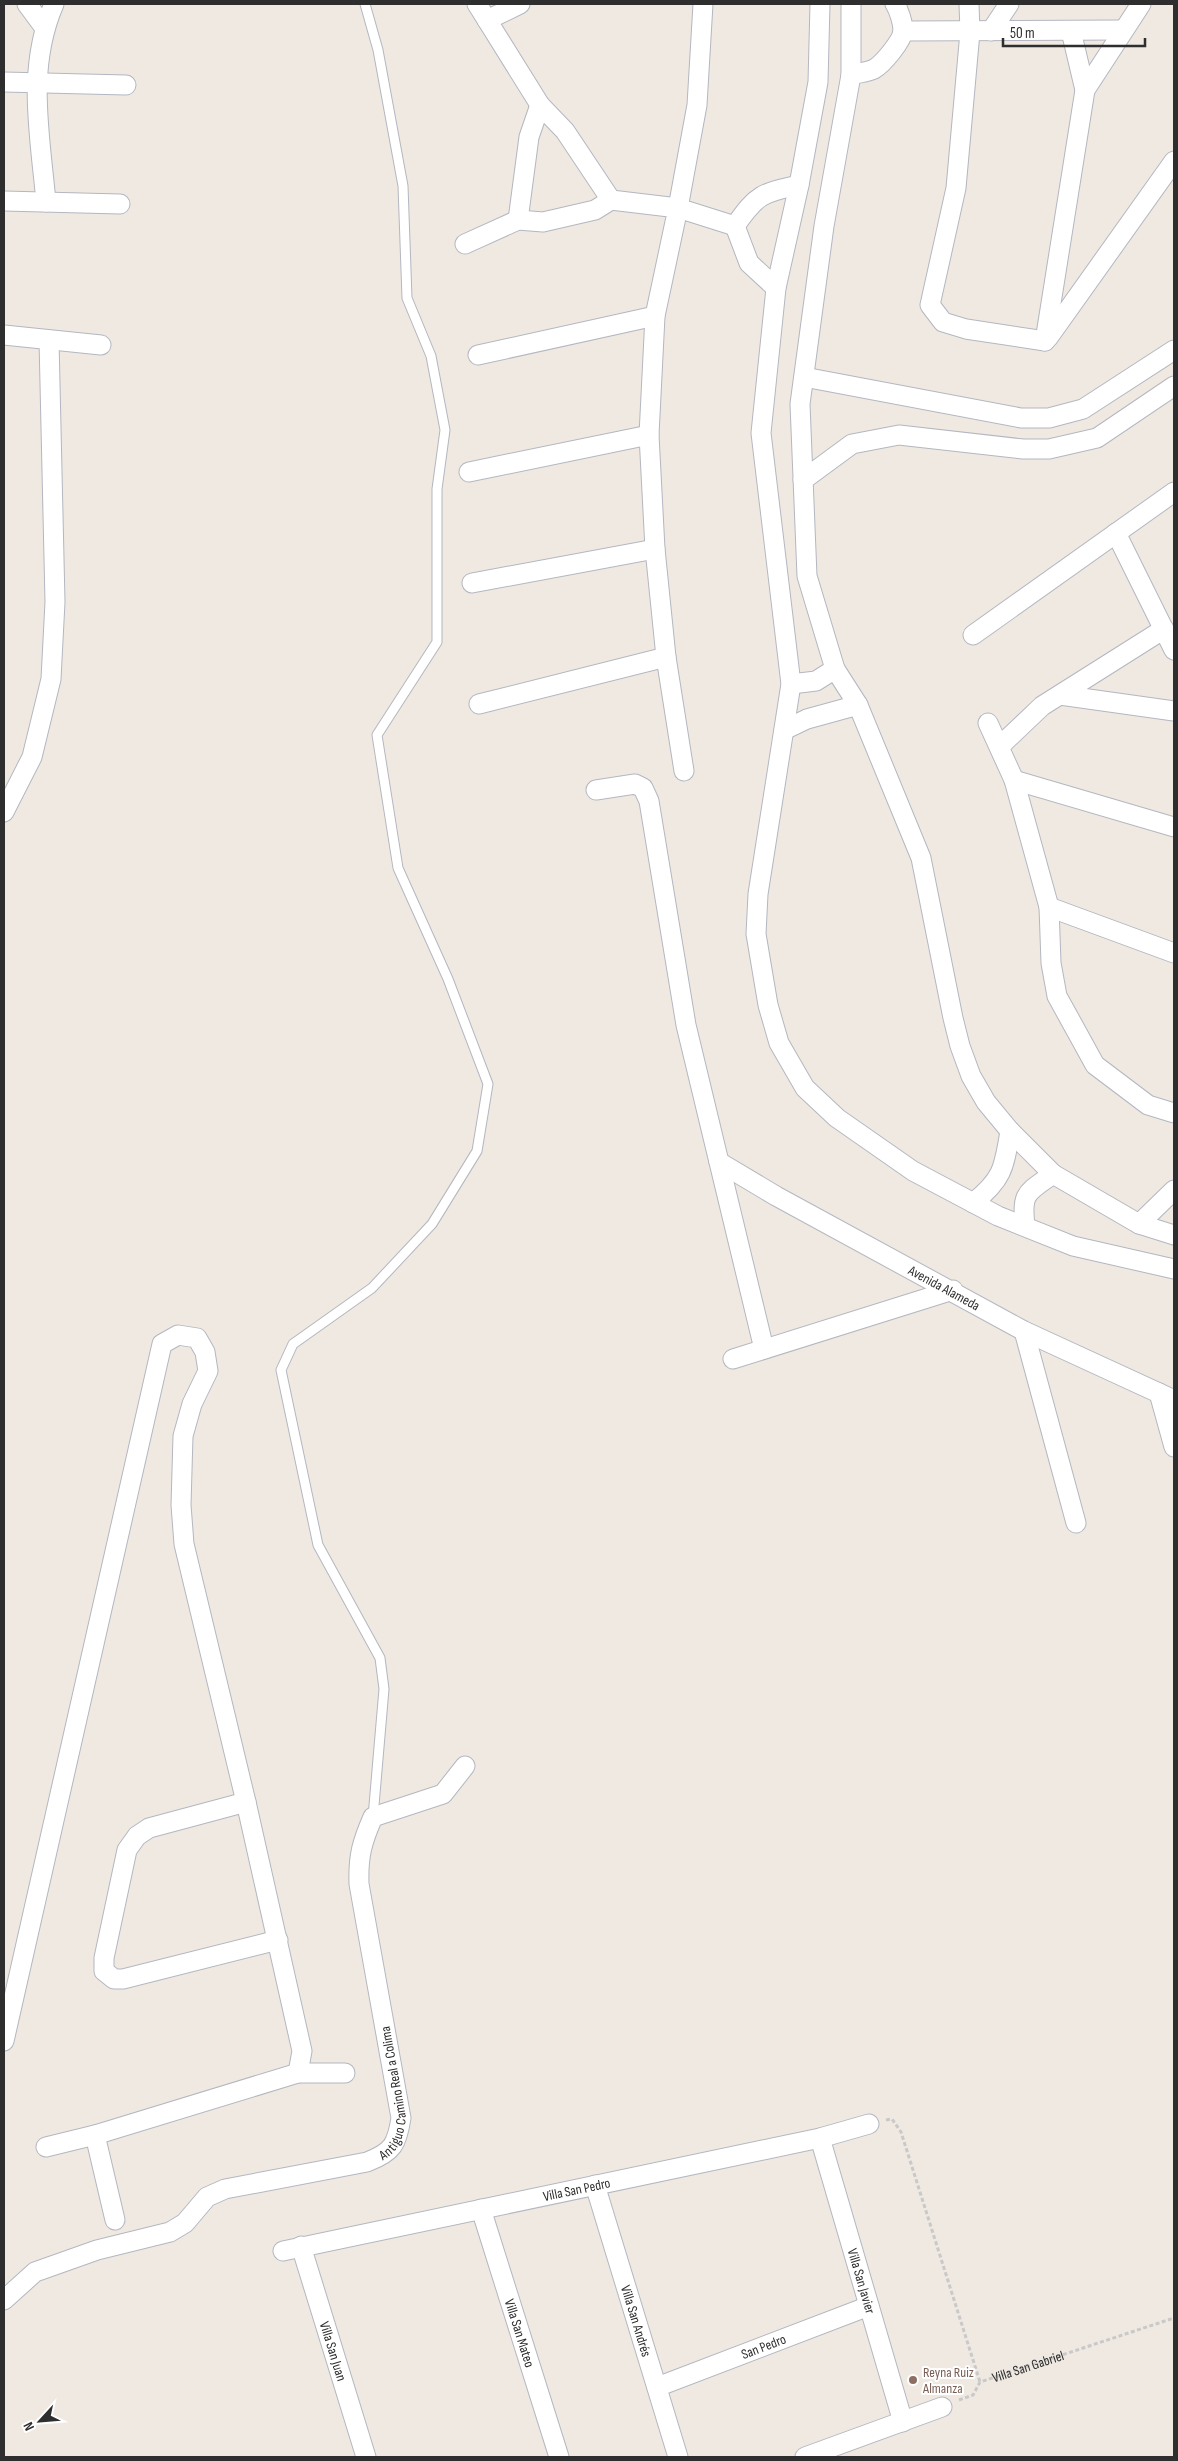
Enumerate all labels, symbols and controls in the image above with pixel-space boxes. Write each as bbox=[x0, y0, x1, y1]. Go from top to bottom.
scale bar bbox=[1003, 15, 1146, 47]
text: 50 m bbox=[1010, 24, 1035, 43]
street label: Avenida Alameda bbox=[905, 1261, 983, 1314]
street label: Antiguo Camino Real a Colima bbox=[375, 2025, 409, 2164]
street label: Villa San Pedro bbox=[541, 2174, 612, 2205]
street label: Villa San Javier bbox=[844, 2246, 879, 2316]
street label: Villa San Andrés bbox=[618, 2283, 655, 2359]
street label: Villa San Mateo bbox=[501, 2297, 539, 2369]
street label: Villa San Juan bbox=[316, 2319, 351, 2383]
street label: San Pedro bbox=[739, 2330, 788, 2363]
street label: Villa San Gabriel bbox=[990, 2346, 1066, 2386]
place label: Reyna Ruiz Almanza bbox=[922, 2364, 974, 2397]
marker: Reyna Ruiz Almanza bbox=[907, 2374, 919, 2386]
north arrow bbox=[15, 2396, 65, 2446]
text: N bbox=[19, 2419, 38, 2434]

